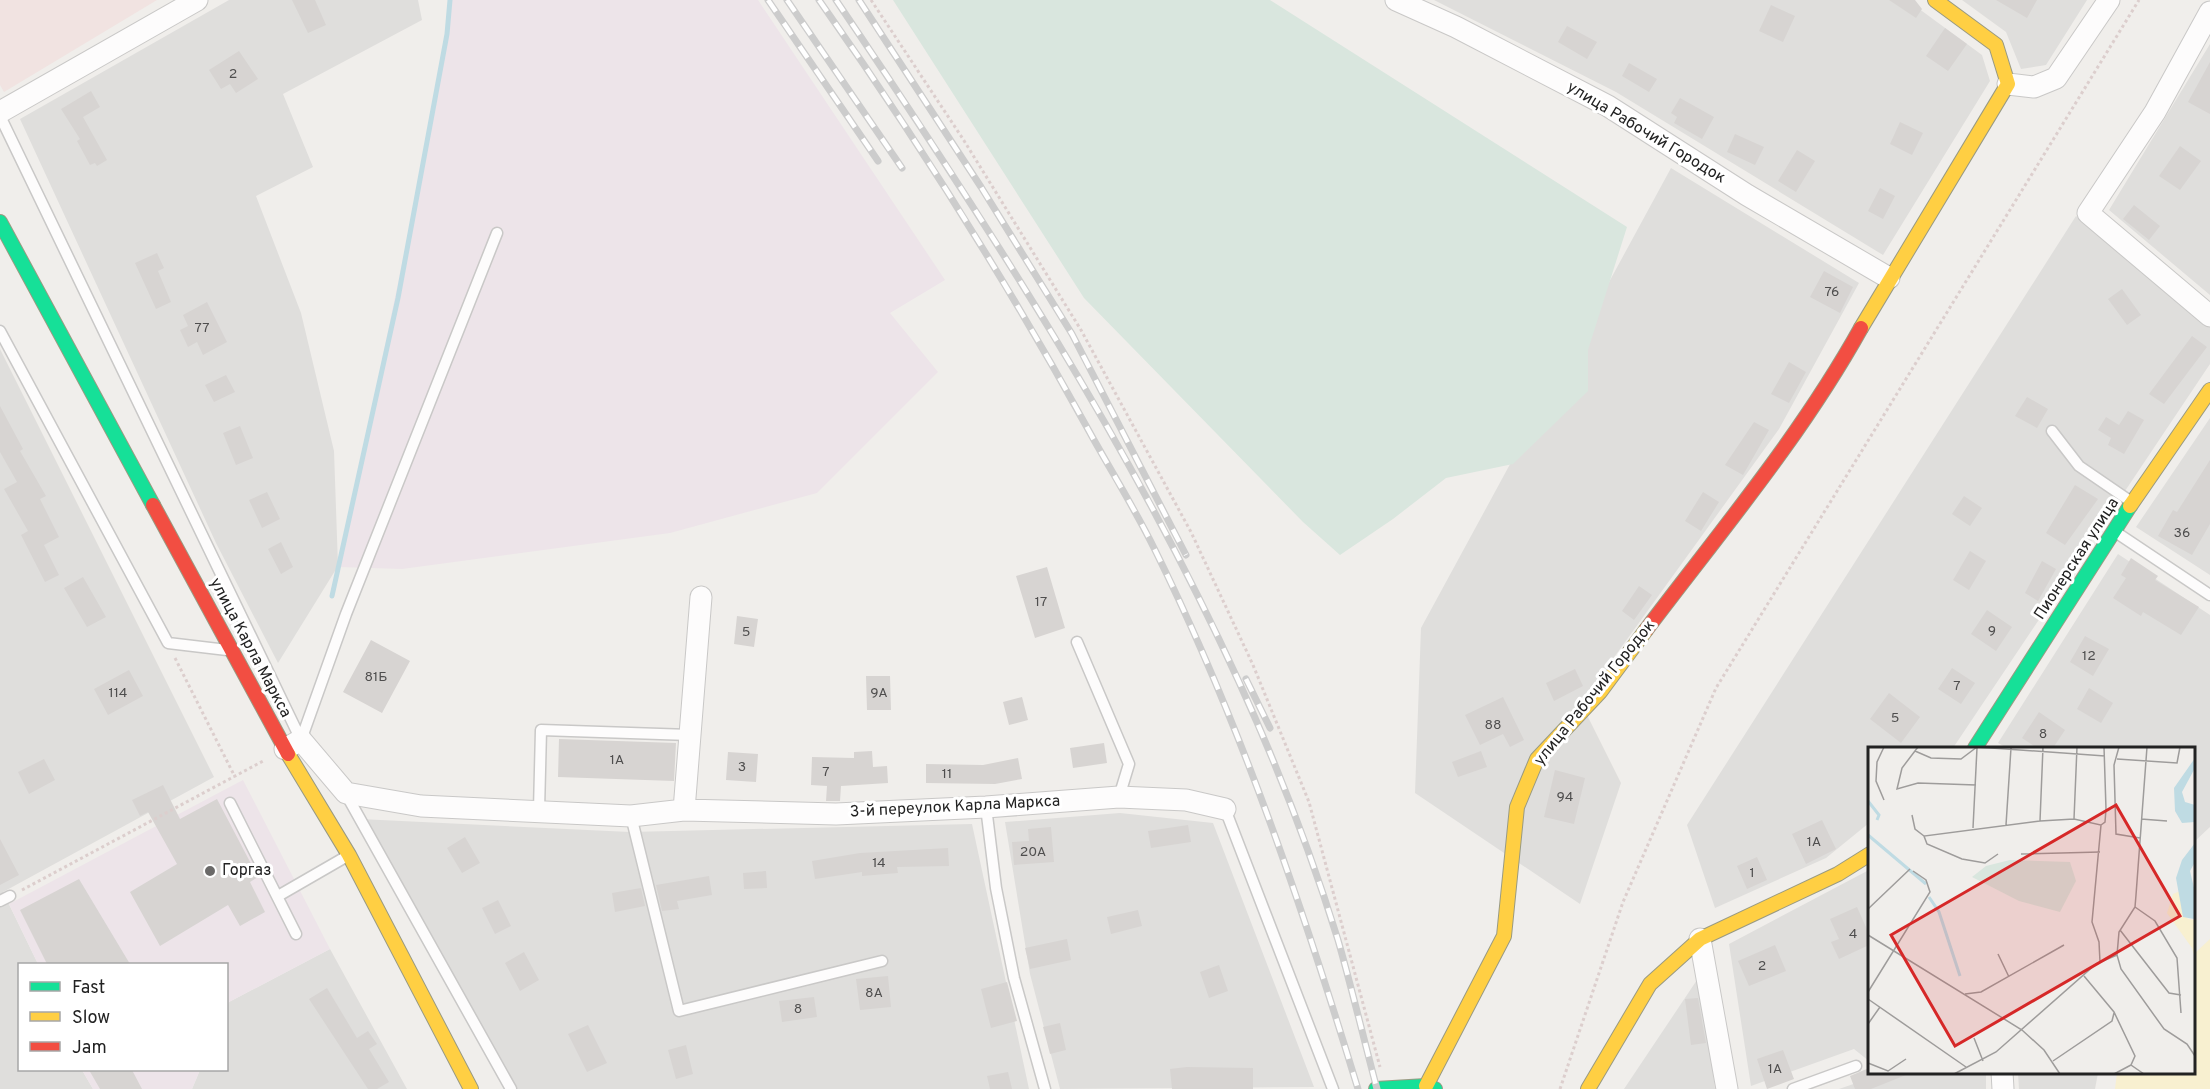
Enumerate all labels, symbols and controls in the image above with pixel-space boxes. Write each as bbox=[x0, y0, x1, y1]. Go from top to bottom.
house number: 2 bbox=[229, 66, 237, 83]
street label: улица Рабочий Городок bbox=[1563, 78, 1729, 188]
house number: 76 bbox=[1825, 284, 1839, 301]
house number: 77 bbox=[194, 320, 210, 337]
street label: Пионерская улица bbox=[2030, 494, 2124, 624]
house number: 36 bbox=[2174, 525, 2190, 542]
street label: улица Карла Маркса bbox=[205, 575, 295, 721]
house number: 17 bbox=[1035, 594, 1047, 611]
street label: улица Рабочий Городок bbox=[1530, 616, 1660, 770]
house number: 9 bbox=[1988, 623, 1996, 640]
house number: 5 bbox=[742, 624, 750, 641]
house number: 12 bbox=[2082, 648, 2096, 665]
house number: 81Б bbox=[365, 669, 387, 686]
house number: 7 bbox=[1953, 678, 1961, 695]
house number: 114 bbox=[109, 685, 127, 702]
house number: 9А bbox=[870, 685, 888, 702]
house number: 5 bbox=[1891, 710, 1899, 727]
house number: 88 bbox=[1484, 717, 1502, 734]
house number: 8 bbox=[2039, 726, 2047, 743]
inset map bbox=[1868, 747, 2195, 1074]
house number: 1А bbox=[610, 752, 624, 769]
house number: 3 bbox=[738, 759, 746, 776]
house number: 7 bbox=[822, 764, 830, 781]
house number: 11 bbox=[942, 766, 952, 783]
house number: 94 bbox=[1556, 789, 1574, 806]
street label: 3-й переулок Карла Маркса bbox=[849, 791, 1061, 823]
house number: 1А bbox=[1807, 834, 1821, 851]
house number: 20А bbox=[1020, 844, 1046, 861]
house number: 14 bbox=[872, 855, 886, 872]
place label: Горгаз bbox=[222, 861, 272, 881]
marker: Горгаз bbox=[203, 864, 217, 878]
house number: 1 bbox=[1749, 865, 1755, 882]
house number: 4 bbox=[1849, 926, 1857, 943]
house number: 2 bbox=[1758, 958, 1766, 975]
legend bbox=[18, 963, 228, 1071]
text: Fast bbox=[72, 977, 105, 1000]
house number: 8А bbox=[865, 985, 883, 1002]
house number: 8 bbox=[794, 1001, 802, 1018]
text: Slow bbox=[72, 1007, 110, 1030]
text: Jam bbox=[72, 1037, 107, 1060]
house number: 1А bbox=[1768, 1061, 1782, 1078]

